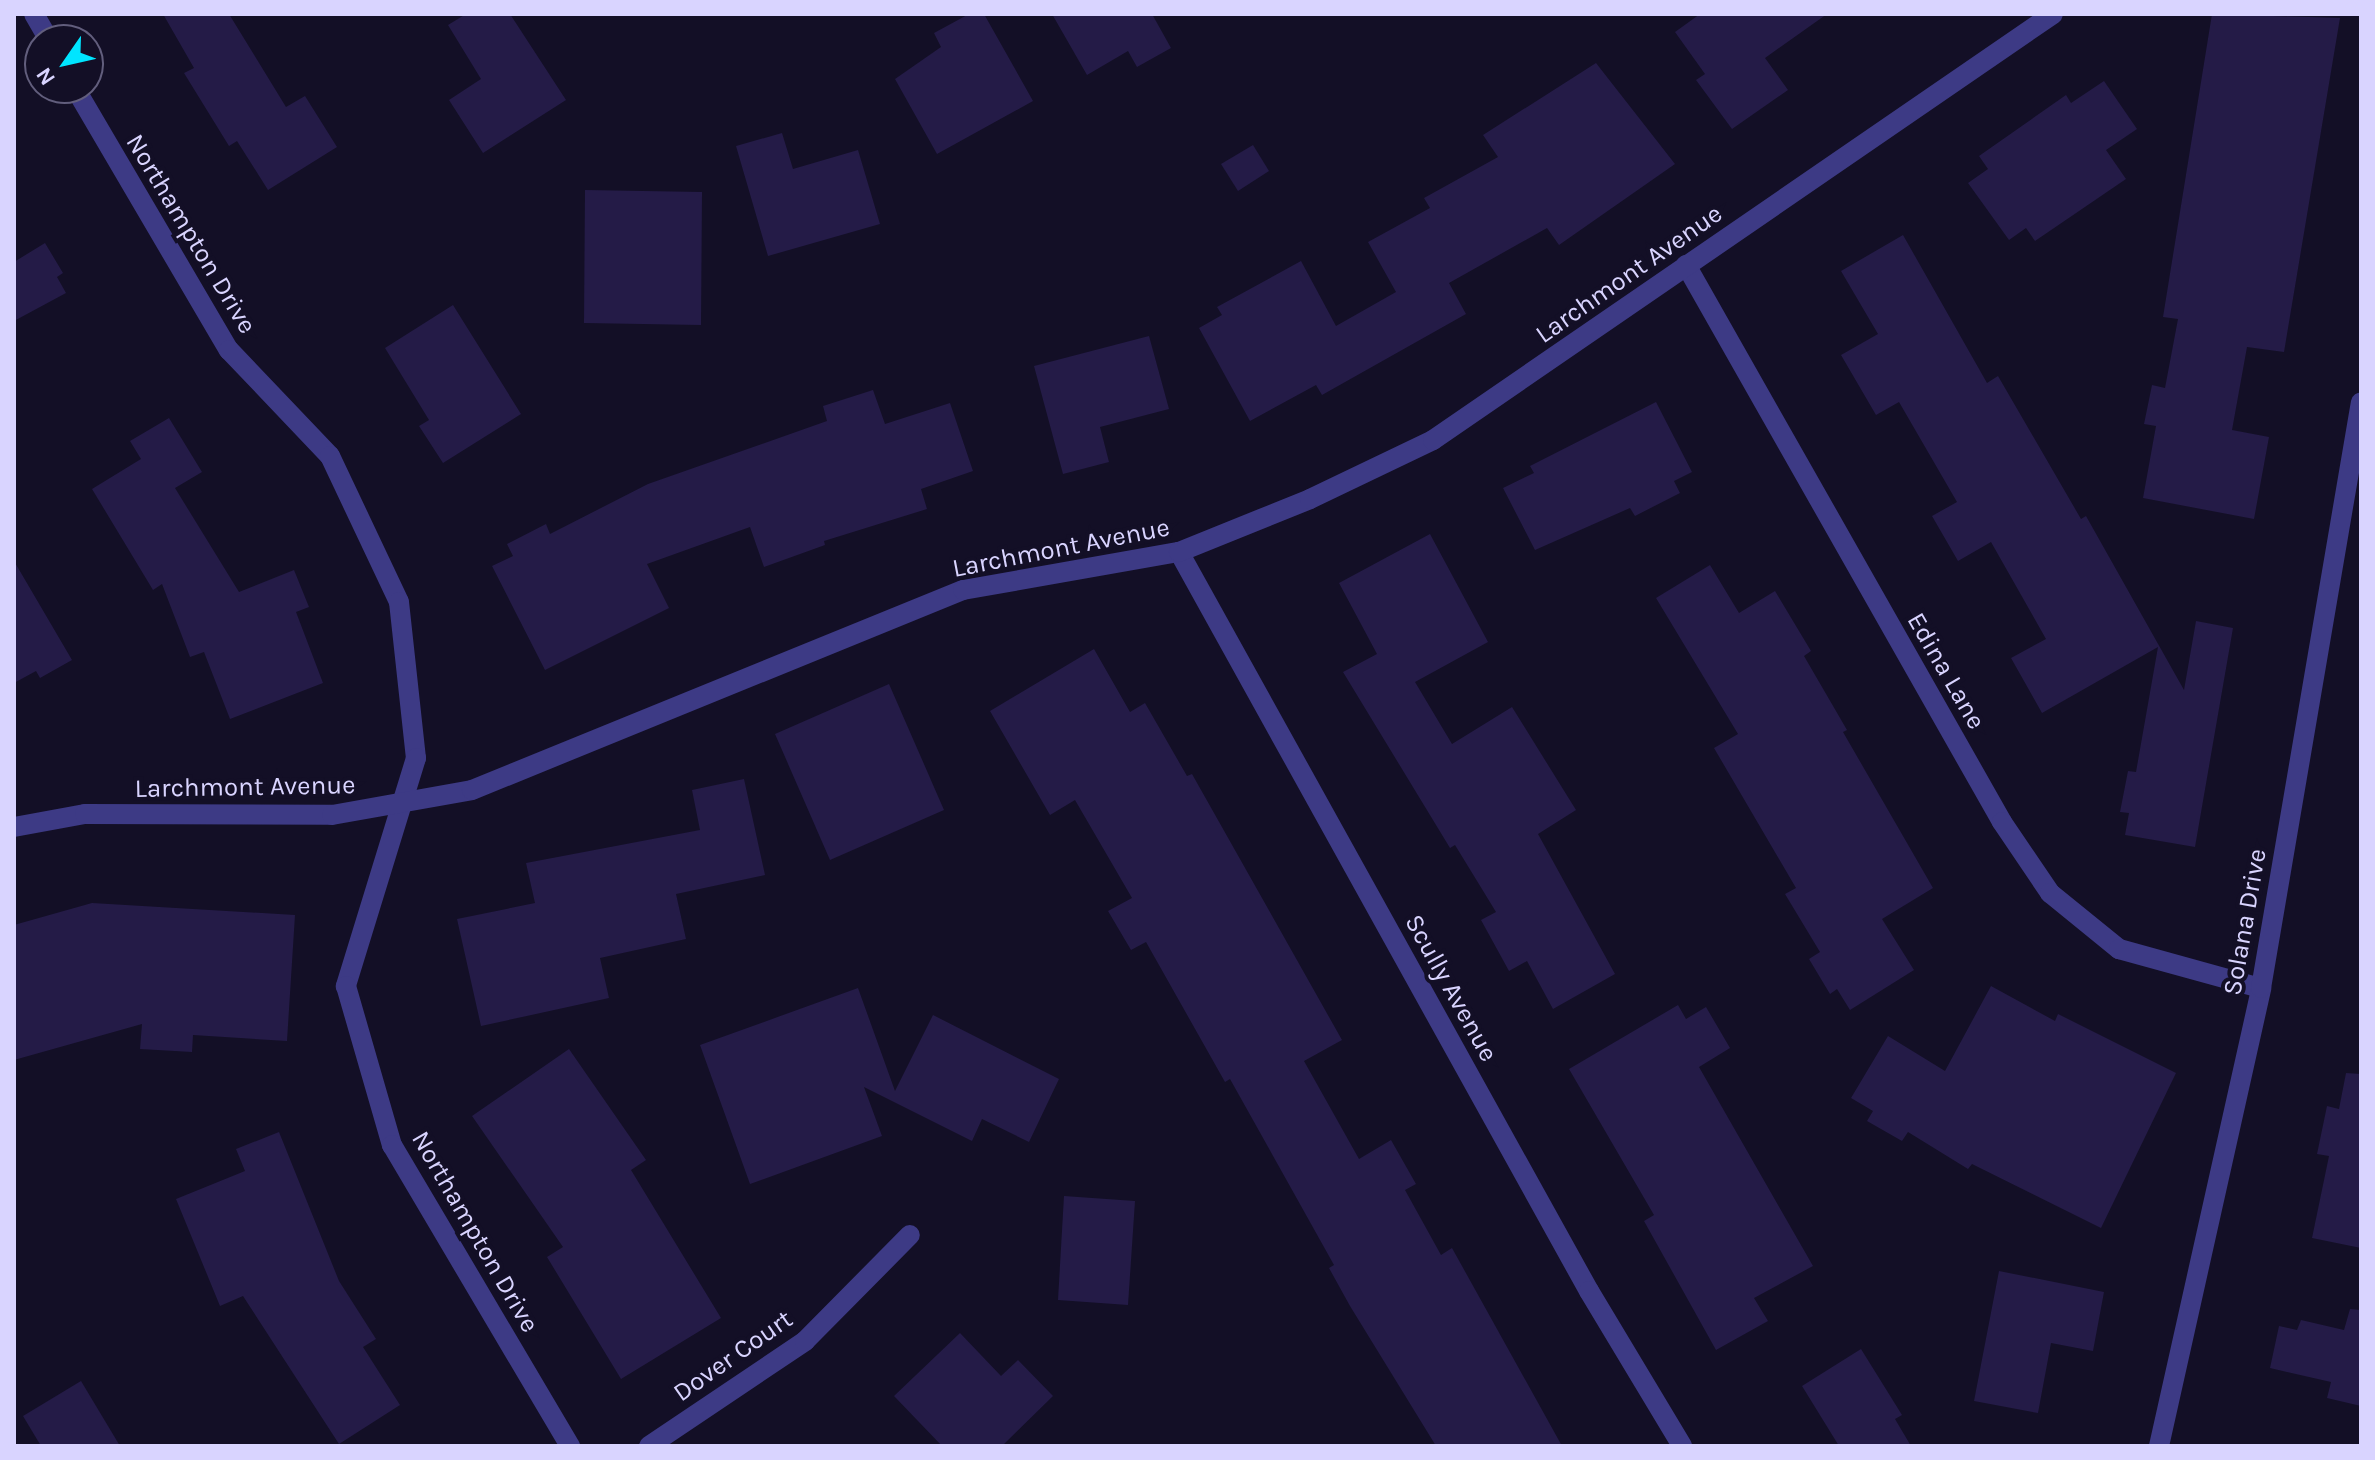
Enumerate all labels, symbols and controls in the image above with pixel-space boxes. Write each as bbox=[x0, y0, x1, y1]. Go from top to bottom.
north arrow bbox=[24, 24, 104, 104]
text: N bbox=[31, 62, 61, 90]
street label: Northampton Drive bbox=[119, 129, 263, 339]
street label: Larchmont Avenue bbox=[1530, 198, 1728, 350]
street label: Larchmont Avenue bbox=[950, 512, 1172, 584]
street label: Edina Lane bbox=[1900, 607, 1992, 735]
street label: Larchmont Avenue bbox=[134, 769, 356, 805]
street label: Solana Drive bbox=[2217, 846, 2273, 998]
street label: Scully Avenue bbox=[1398, 909, 1504, 1067]
street label: Northampton Drive bbox=[405, 1126, 545, 1338]
street label: Dover Court bbox=[667, 1304, 799, 1408]

